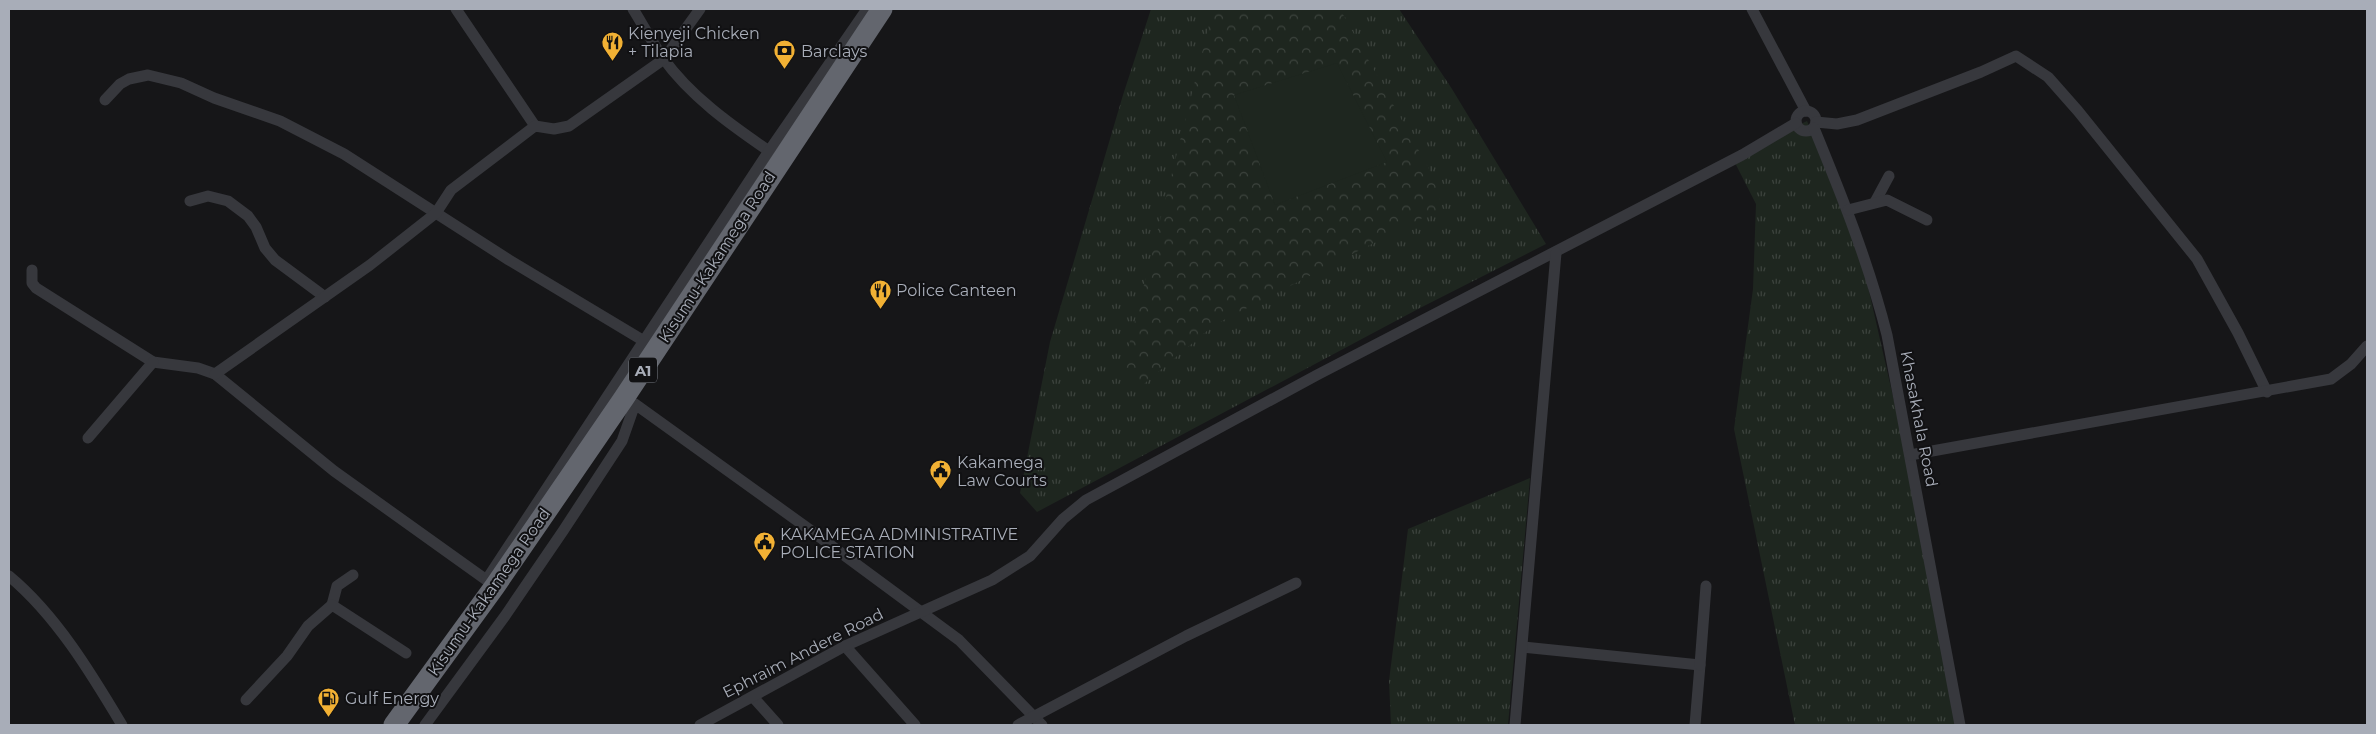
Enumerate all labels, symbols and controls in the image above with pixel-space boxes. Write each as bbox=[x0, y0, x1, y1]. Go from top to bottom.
place label: Kienyeji Chicken + Tilapia bbox=[628, 24, 760, 61]
restaurant icon: Kienyeji Chicken + Tilapia bbox=[600, 30, 624, 61]
bank icon: Barclays bbox=[773, 39, 797, 70]
place label: Barclays bbox=[801, 42, 868, 61]
street label: Kisumu-Kakamega Road bbox=[654, 168, 780, 346]
restaurant icon: Police Canteen bbox=[868, 278, 892, 309]
place label: Police Canteen bbox=[896, 281, 1016, 300]
street label: Khasakhala Road bbox=[1896, 349, 1942, 489]
road number: A1 bbox=[629, 358, 657, 382]
place label: Kakamega Law Courts bbox=[957, 453, 1047, 490]
public building icon: Kakamega Law Courts bbox=[929, 459, 953, 490]
street label: Kisumu-Kakamega Road bbox=[424, 504, 554, 680]
place label: KAKAMEGA ADMINISTRATIVE POLICE STATION bbox=[780, 525, 1018, 562]
public building icon: KAKAMEGA ADMINISTRATIVE POLICE STATION bbox=[752, 531, 776, 562]
street label: Ephraim Andere Road bbox=[719, 604, 887, 702]
fuel station icon: Gulf Energy bbox=[317, 686, 341, 717]
place label: Gulf Energy bbox=[345, 689, 439, 708]

